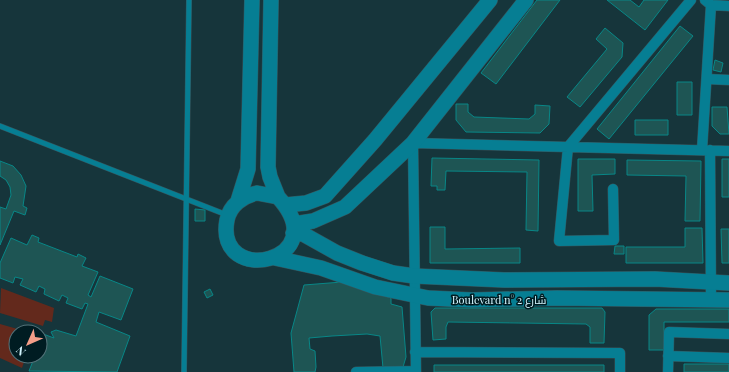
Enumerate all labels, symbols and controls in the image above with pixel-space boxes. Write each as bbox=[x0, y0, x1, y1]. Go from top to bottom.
street label: Boulevard n° شارع 2 bbox=[452, 292, 546, 308]
north arrow bbox=[8, 324, 48, 364]
text: N bbox=[12, 343, 29, 360]

